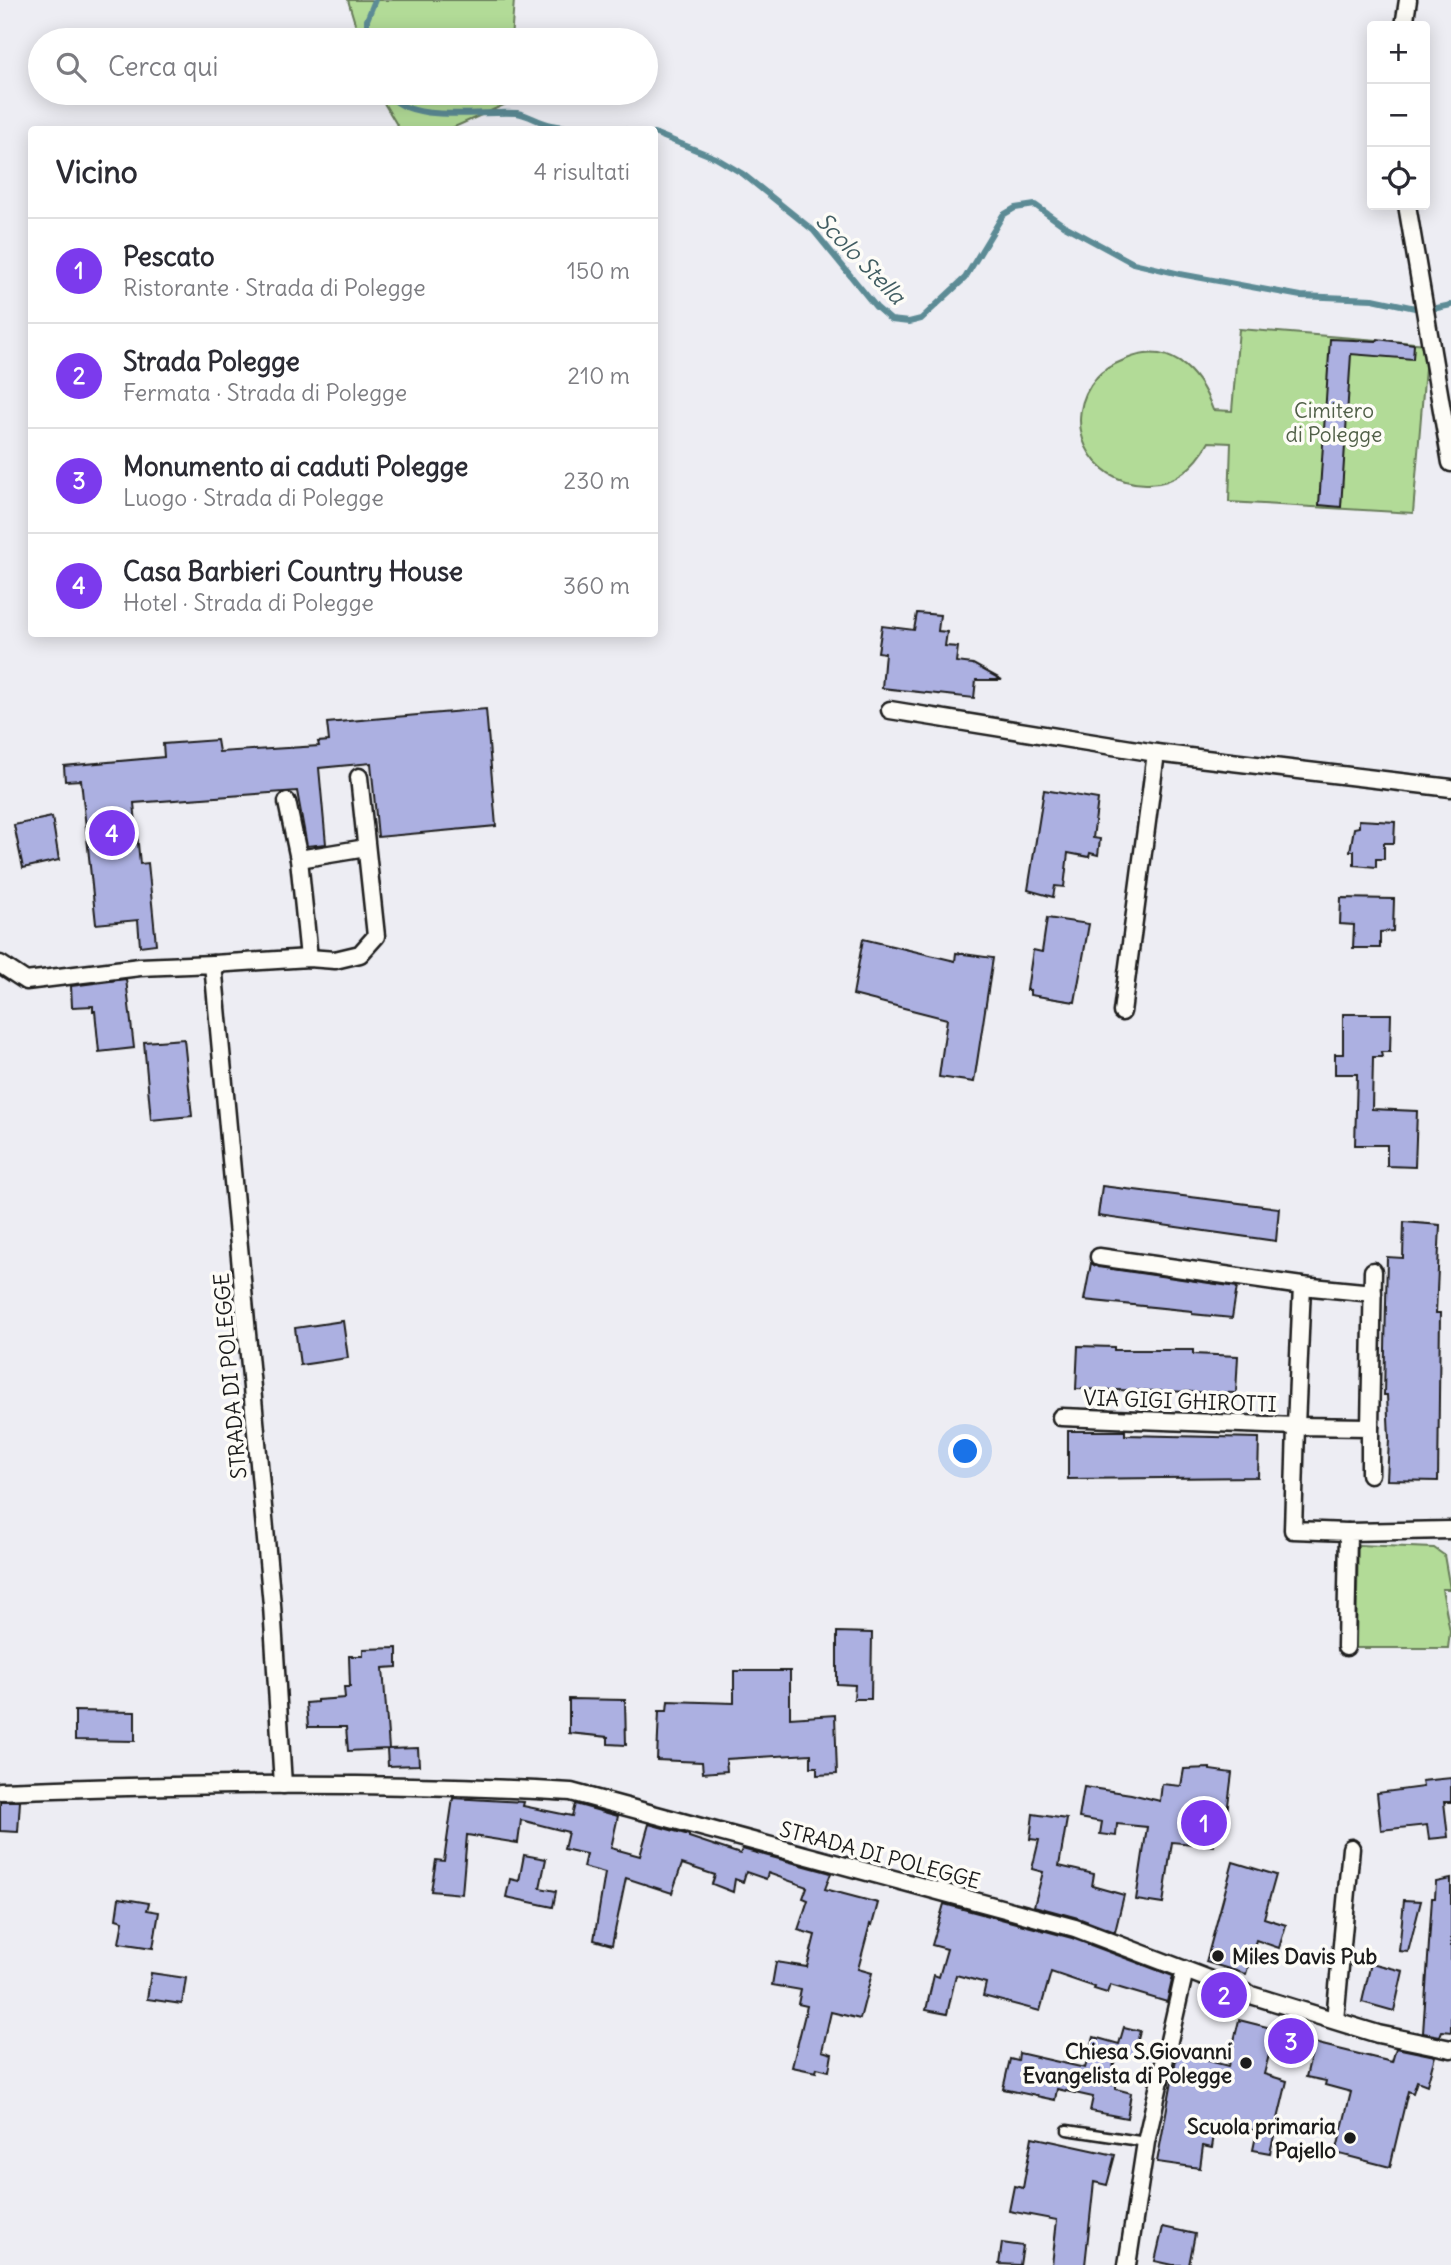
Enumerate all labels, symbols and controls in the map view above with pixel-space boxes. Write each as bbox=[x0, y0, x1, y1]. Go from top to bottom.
map controls bbox=[1367, 21, 1430, 210]
button: + bbox=[1367, 21, 1430, 84]
search box bbox=[28, 28, 658, 105]
icon: search bbox=[52, 48, 90, 86]
text: Cerca qui bbox=[108, 50, 218, 83]
button: − bbox=[1367, 84, 1430, 147]
button: locate bbox=[1367, 147, 1430, 210]
text: Vicino bbox=[56, 153, 138, 191]
text: 4 risultati bbox=[534, 157, 630, 186]
water label: Scolo Stella bbox=[810, 206, 913, 311]
text: Pescato bbox=[123, 240, 215, 273]
text: 1 bbox=[74, 256, 84, 285]
text: 150 m bbox=[567, 256, 630, 285]
text: Ristorante · Strada di Polegge bbox=[123, 273, 426, 302]
text: Strada Polegge bbox=[123, 345, 300, 378]
text: 2 bbox=[73, 361, 85, 390]
text: 210 m bbox=[567, 361, 630, 390]
text: Fermata · Strada di Polegge bbox=[123, 378, 407, 407]
park label: Cimitero di Polegge bbox=[1286, 397, 1382, 448]
text: Monumento ai caduti Polegge bbox=[123, 450, 468, 483]
text: 3 bbox=[72, 466, 86, 495]
text: 230 m bbox=[564, 466, 630, 495]
text: Luogo · Strada di Polegge bbox=[123, 483, 384, 512]
text: Casa Barbieri Country House bbox=[123, 555, 463, 588]
text: 4 bbox=[72, 571, 86, 600]
text: 360 m bbox=[563, 571, 630, 600]
text: Hotel · Strada di Polegge bbox=[123, 588, 374, 617]
pin: 4 bbox=[89, 807, 135, 859]
street label: STRADA DI POLEGGE bbox=[208, 1272, 252, 1480]
street label: VIA GIGI GHIROTTI bbox=[1083, 1384, 1277, 1418]
your location bbox=[948, 1434, 982, 1468]
pin: 1 bbox=[1181, 1797, 1227, 1849]
street label: STRADA DI POLEGGE bbox=[777, 1815, 983, 1895]
place label: Miles Davis Pub bbox=[1232, 1943, 1377, 1970]
marker: Miles Davis Pub bbox=[1210, 1948, 1226, 1964]
pin: 2 bbox=[1201, 1969, 1247, 2021]
pin: 3 bbox=[1268, 2015, 1314, 2067]
place label: Chiesa S.Giovanni Evangelista di Polegge bbox=[1023, 2038, 1232, 2089]
marker: Chiesa S.Giovanni Evangelista di Polegge bbox=[1238, 2055, 1254, 2071]
place label: Scuola primaria Pajello bbox=[1187, 2113, 1336, 2164]
marker: Scuola primaria Pajello bbox=[1342, 2130, 1358, 2146]

